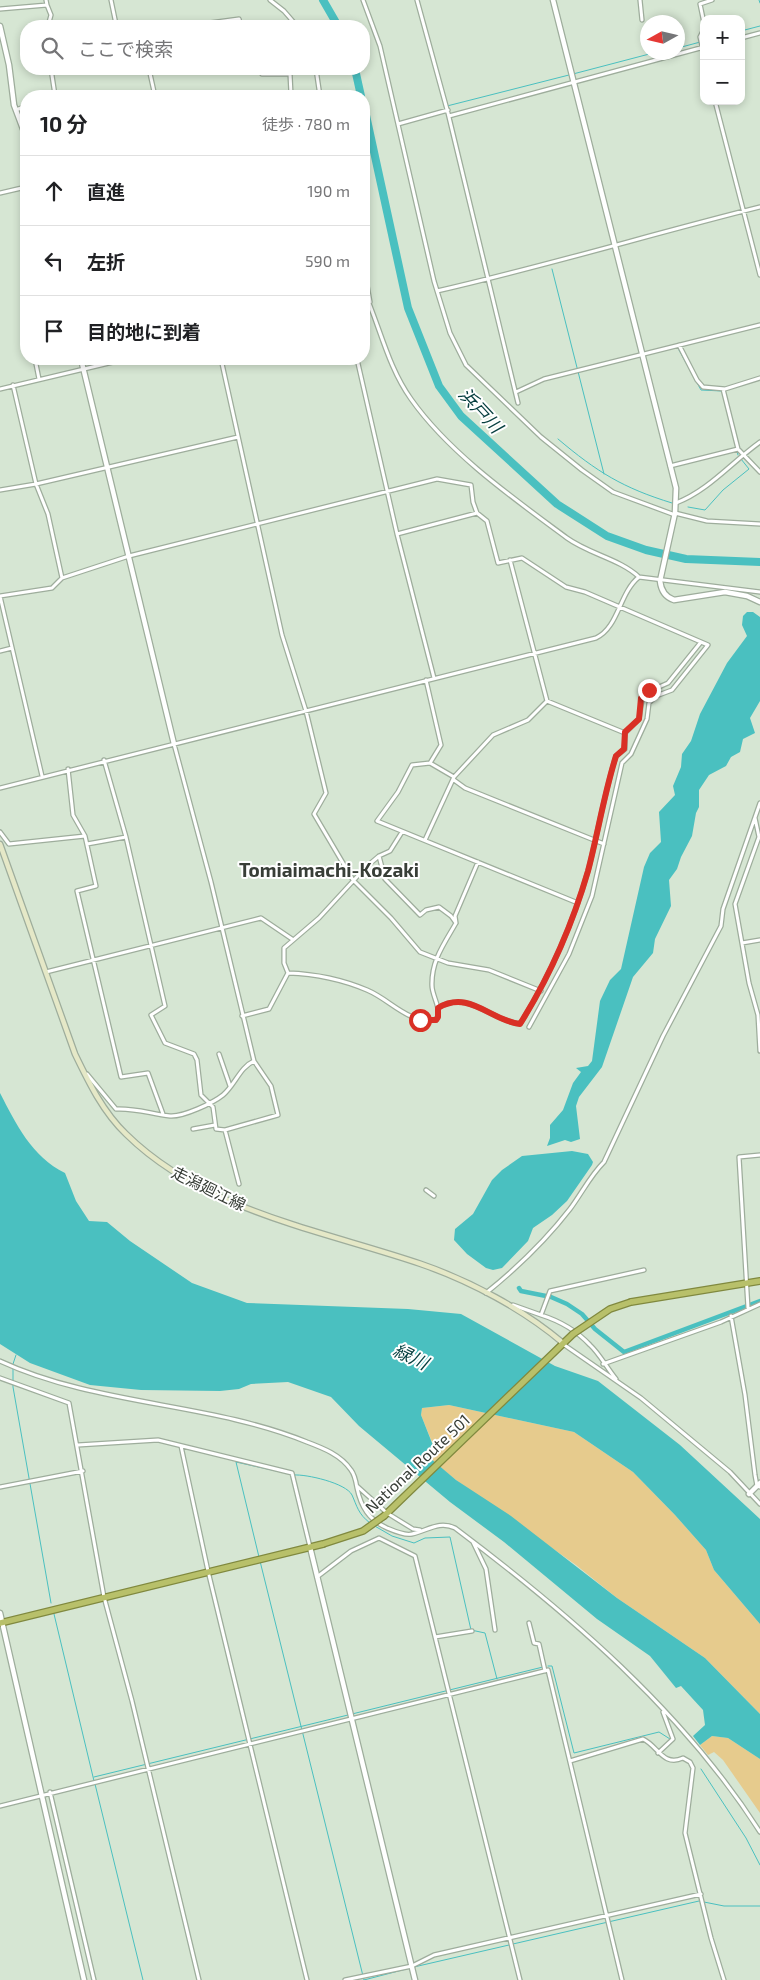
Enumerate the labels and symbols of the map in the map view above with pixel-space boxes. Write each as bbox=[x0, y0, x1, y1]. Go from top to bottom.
north arrow bbox=[640, 15, 685, 60]
water label: 浜戸川 bbox=[455, 383, 509, 439]
route end bbox=[638, 679, 661, 702]
district label: Tomiaimachi-Kozaki bbox=[239, 858, 419, 881]
route start bbox=[409, 1009, 432, 1032]
street label: 走潟廻江線 bbox=[169, 1162, 249, 1214]
water label: 緑川 bbox=[390, 1338, 434, 1375]
street label: National Route 501 bbox=[361, 1410, 473, 1516]

